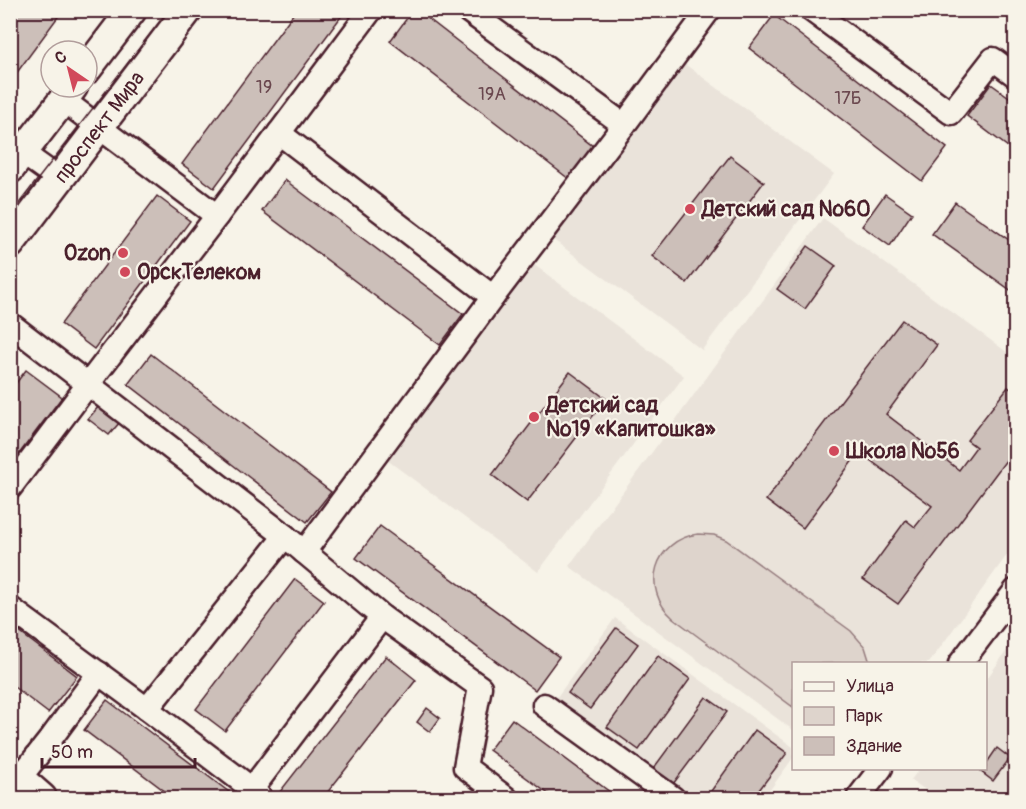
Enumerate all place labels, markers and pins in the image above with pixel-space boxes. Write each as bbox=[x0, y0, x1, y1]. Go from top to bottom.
place label: Детский сад №60 bbox=[700, 196, 871, 223]
marker: Детский сад №60 bbox=[683, 202, 697, 216]
place label: Ozon bbox=[64, 240, 111, 267]
marker: Ozon bbox=[116, 246, 130, 260]
place label: ОрскТелеком bbox=[137, 259, 261, 286]
marker: ОрскТелеком bbox=[118, 265, 132, 279]
place label: Детский сад №19 «Капитошка» bbox=[544, 392, 716, 443]
marker: Детский сад №19 «Капитошка» bbox=[527, 410, 541, 424]
place label: Школа №56 bbox=[845, 438, 960, 465]
marker: Школа №56 bbox=[827, 444, 841, 458]

